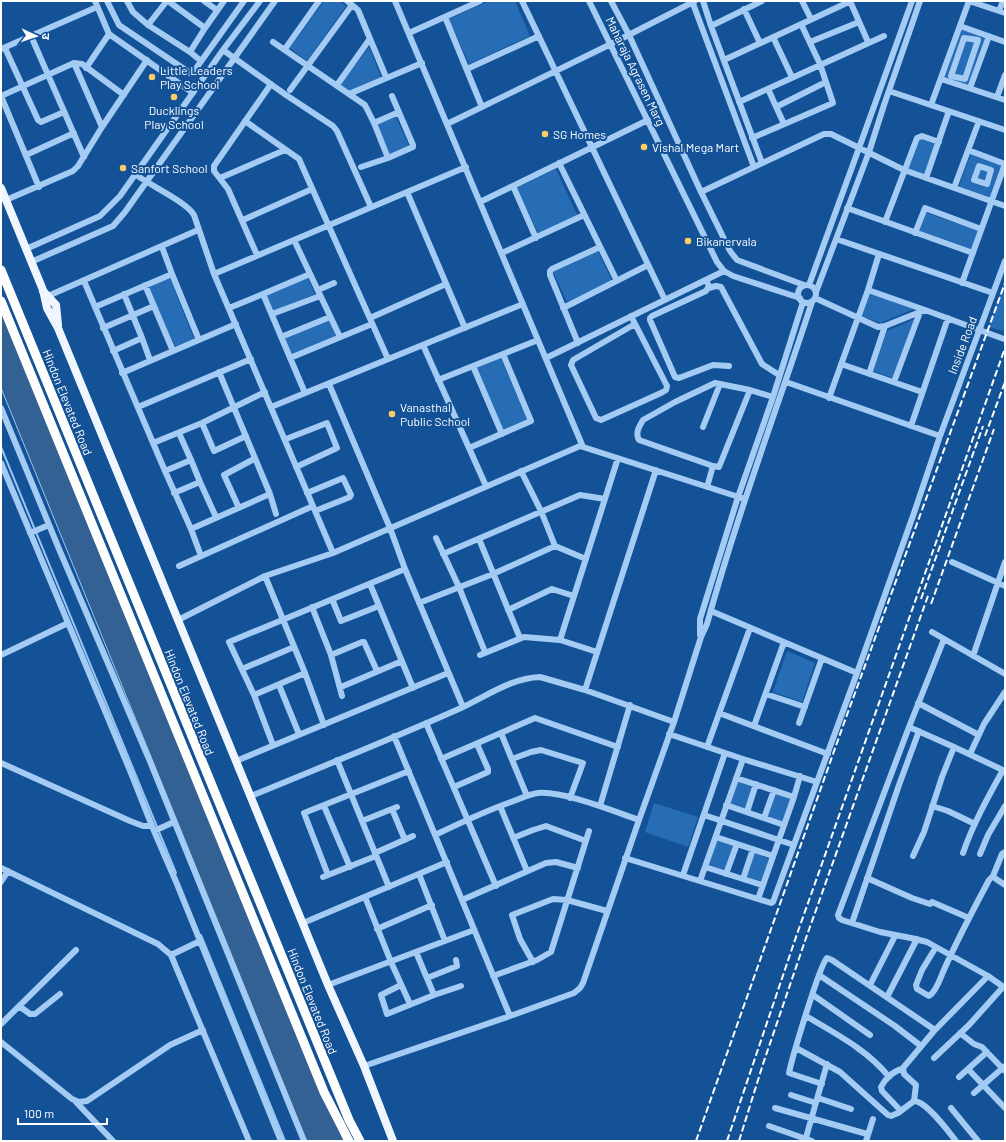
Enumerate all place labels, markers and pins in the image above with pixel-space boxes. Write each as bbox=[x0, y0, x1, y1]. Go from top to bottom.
place label: Little Leaders Play School bbox=[160, 63, 233, 91]
marker: Little Leaders Play School bbox=[147, 72, 157, 82]
marker: Ducklings Play School bbox=[169, 92, 179, 102]
place label: Ducklings Play School bbox=[144, 103, 204, 131]
place label: SG Homes bbox=[553, 127, 606, 141]
marker: SG Homes bbox=[540, 129, 550, 139]
place label: Vishal Mega Mart bbox=[652, 140, 739, 154]
marker: Vishal Mega Mart bbox=[639, 142, 649, 152]
place label: Sanfort School bbox=[131, 161, 208, 175]
marker: Sanfort School bbox=[118, 163, 128, 173]
place label: Bikanervala bbox=[696, 234, 757, 248]
marker: Bikanervala bbox=[683, 236, 693, 246]
place label: Vanasthal Public School bbox=[400, 400, 470, 428]
marker: Vanasthal Public School bbox=[387, 409, 397, 419]

